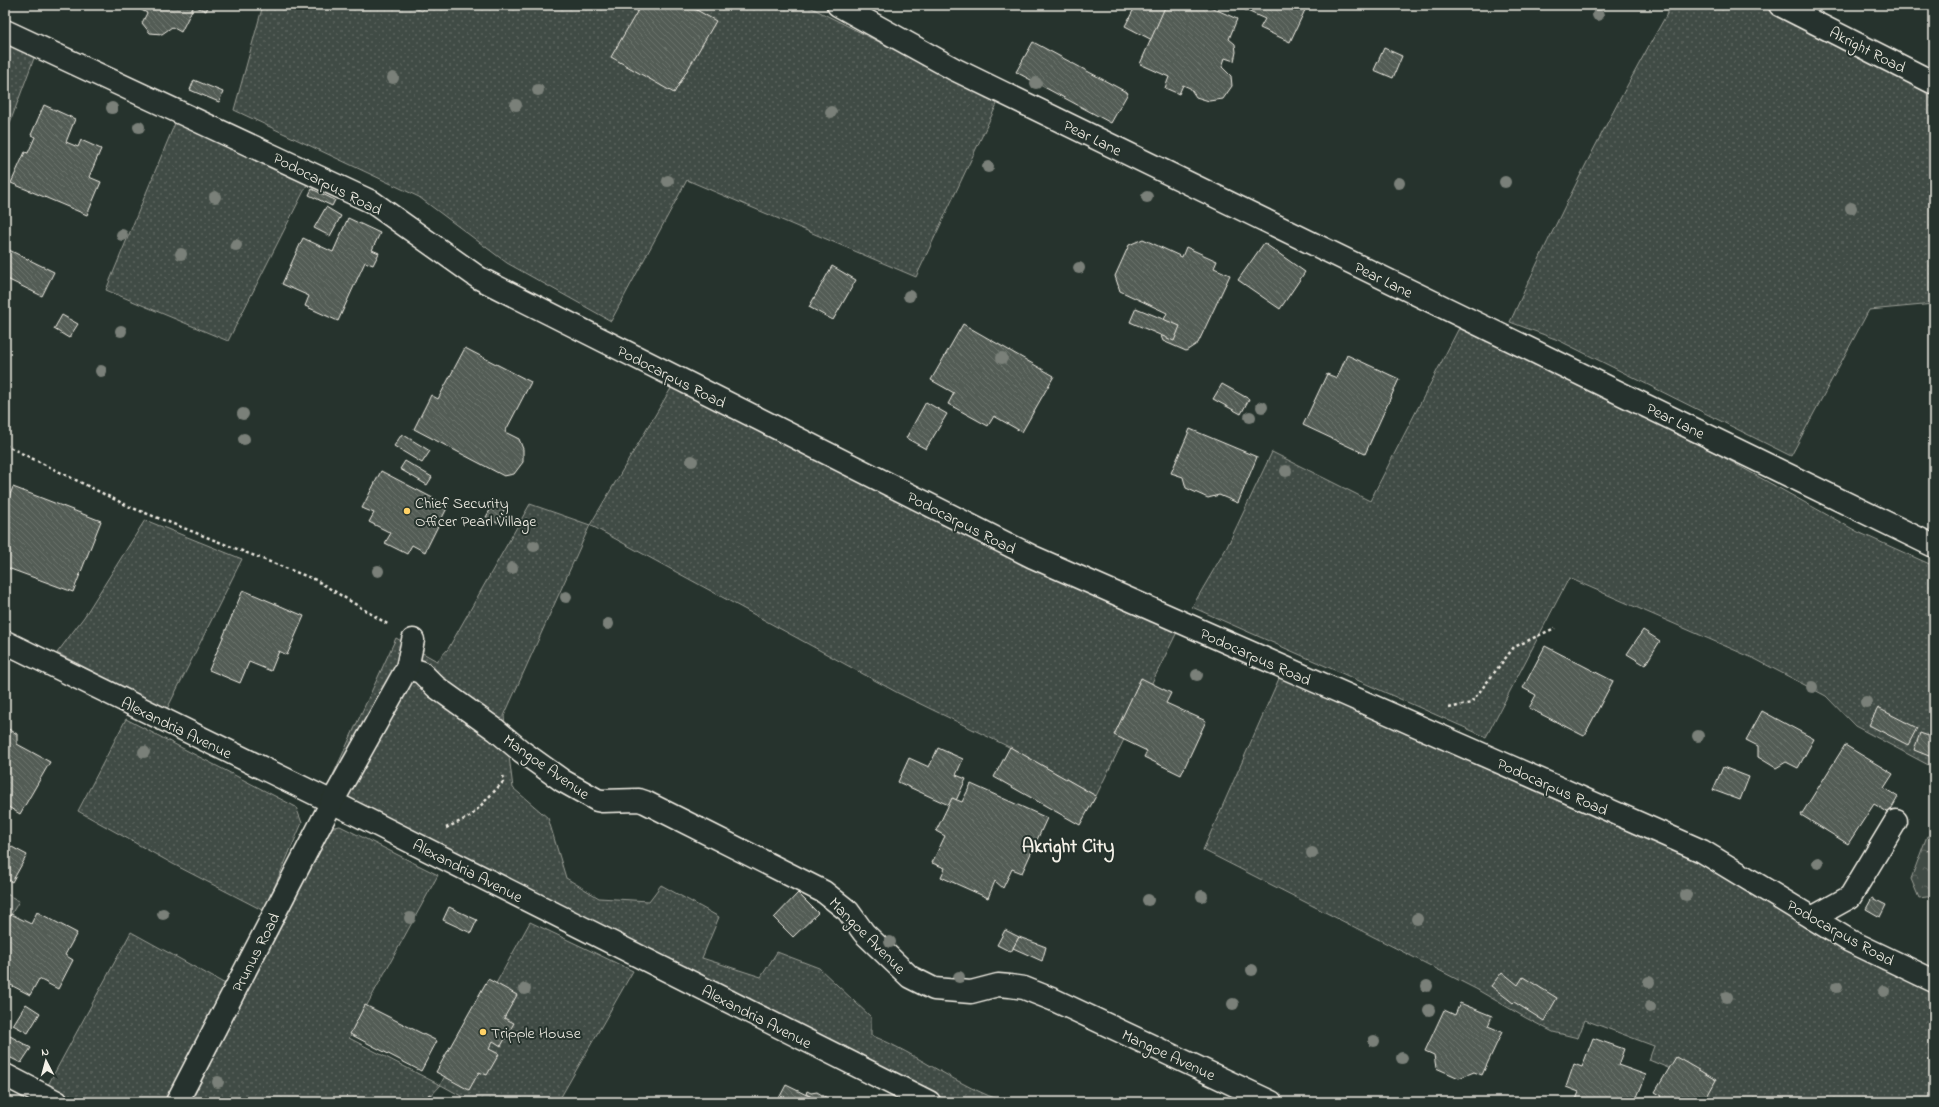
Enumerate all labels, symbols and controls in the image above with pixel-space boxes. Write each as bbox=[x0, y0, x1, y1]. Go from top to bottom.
street label: Akright Road bbox=[1825, 21, 1910, 80]
street label: Pear Lane bbox=[1059, 114, 1126, 164]
street label: Podocarpus Road bbox=[268, 147, 386, 223]
street label: Pear Lane bbox=[1350, 256, 1417, 306]
street label: Podocarpus Road bbox=[612, 340, 730, 416]
street label: Pear Lane bbox=[1642, 397, 1709, 447]
street label: Podocarpus Road bbox=[902, 486, 1020, 562]
place label: Chief Security Officer Pearl Village bbox=[415, 492, 537, 534]
marker: Chief Security Officer Pearl Village bbox=[402, 506, 412, 516]
street label: Podocarpus Road bbox=[1196, 623, 1315, 693]
street label: Alexandria Avenue bbox=[117, 692, 236, 766]
street label: Mangoe Avenue bbox=[498, 729, 595, 807]
street label: Podocarpus Road bbox=[1493, 753, 1612, 823]
district label: Akright City bbox=[1022, 833, 1114, 863]
street label: Alexandria Avenue bbox=[408, 834, 527, 910]
street label: Mangoe Avenue bbox=[822, 892, 911, 981]
street label: Podocarpus Road bbox=[1782, 894, 1898, 973]
street label: Prunus Road bbox=[226, 909, 287, 997]
street label: Alexandria Avenue bbox=[697, 980, 816, 1056]
place label: Tripple House bbox=[491, 1022, 582, 1046]
street label: Mangoe Avenue bbox=[1117, 1024, 1220, 1088]
marker: Tripple House bbox=[478, 1027, 488, 1037]
north arrow bbox=[26, 1041, 66, 1081]
text: N bbox=[41, 1044, 50, 1060]

